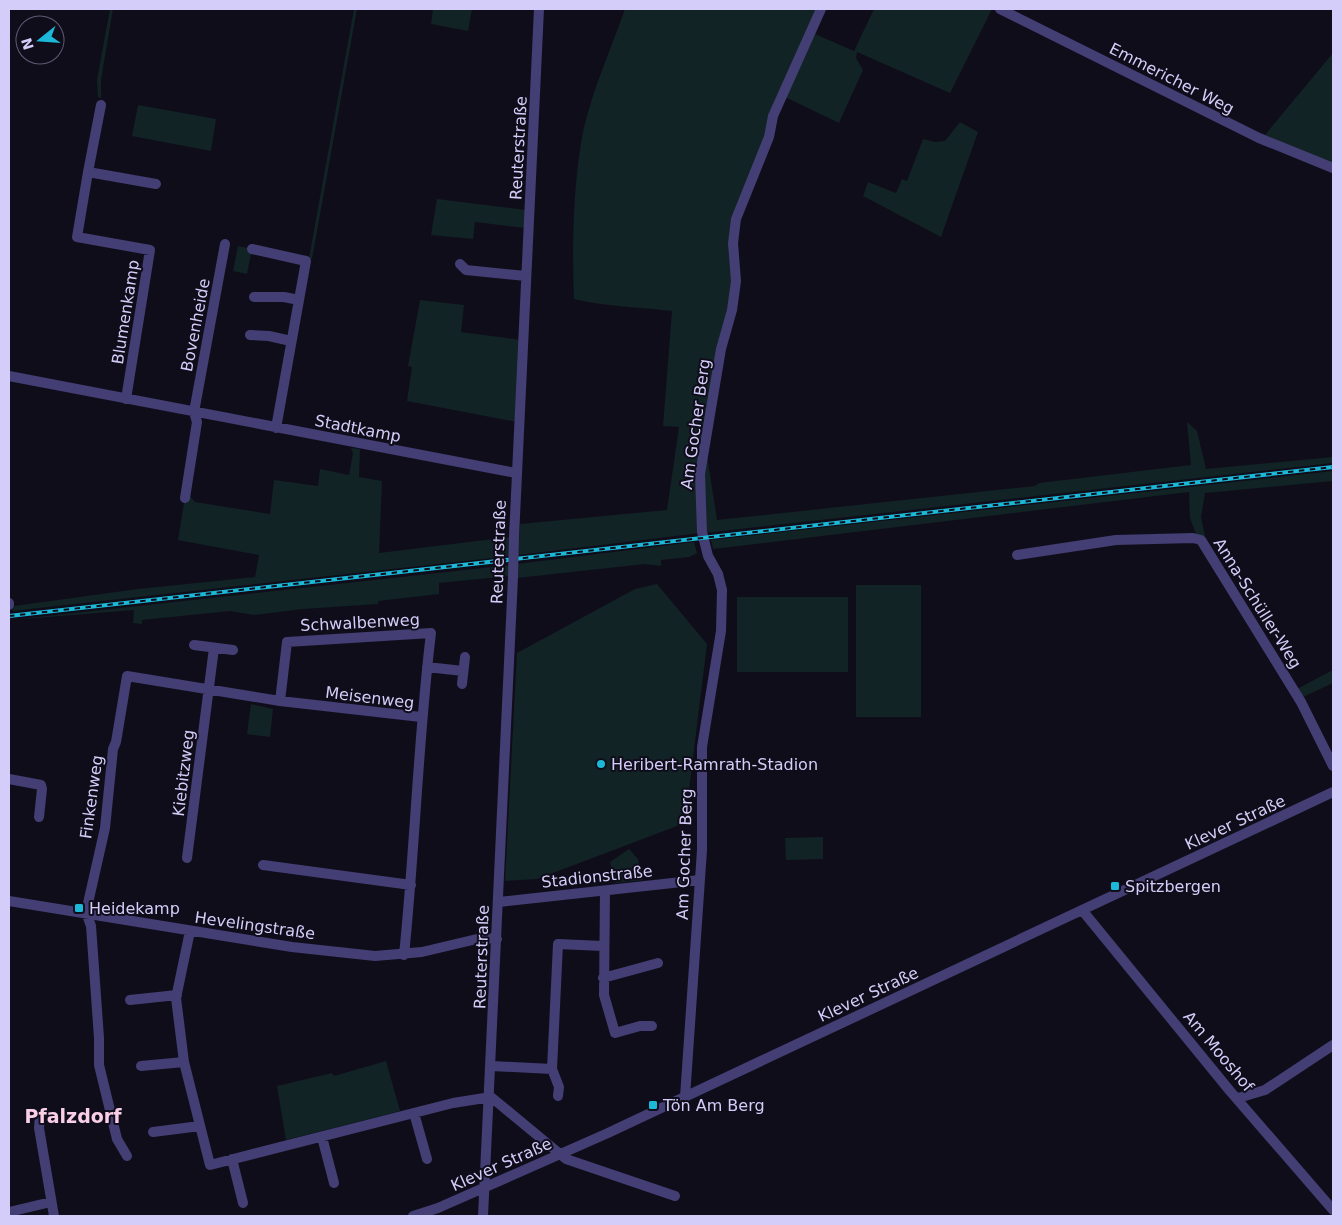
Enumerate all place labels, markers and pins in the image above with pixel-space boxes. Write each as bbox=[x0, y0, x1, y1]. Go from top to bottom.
place label: Heribert-Ramrath-Stadion bbox=[611, 755, 818, 774]
marker: Heribert-Ramrath-Stadion bbox=[595, 758, 607, 770]
place label: Spitzbergen bbox=[1125, 877, 1221, 896]
marker: Spitzbergen bbox=[1109, 880, 1121, 892]
place label: Heidekamp bbox=[89, 899, 180, 918]
marker: Heidekamp bbox=[73, 902, 85, 914]
place label: Tön Am Berg bbox=[662, 1096, 765, 1115]
marker: Tön Am Berg bbox=[647, 1099, 659, 1111]

